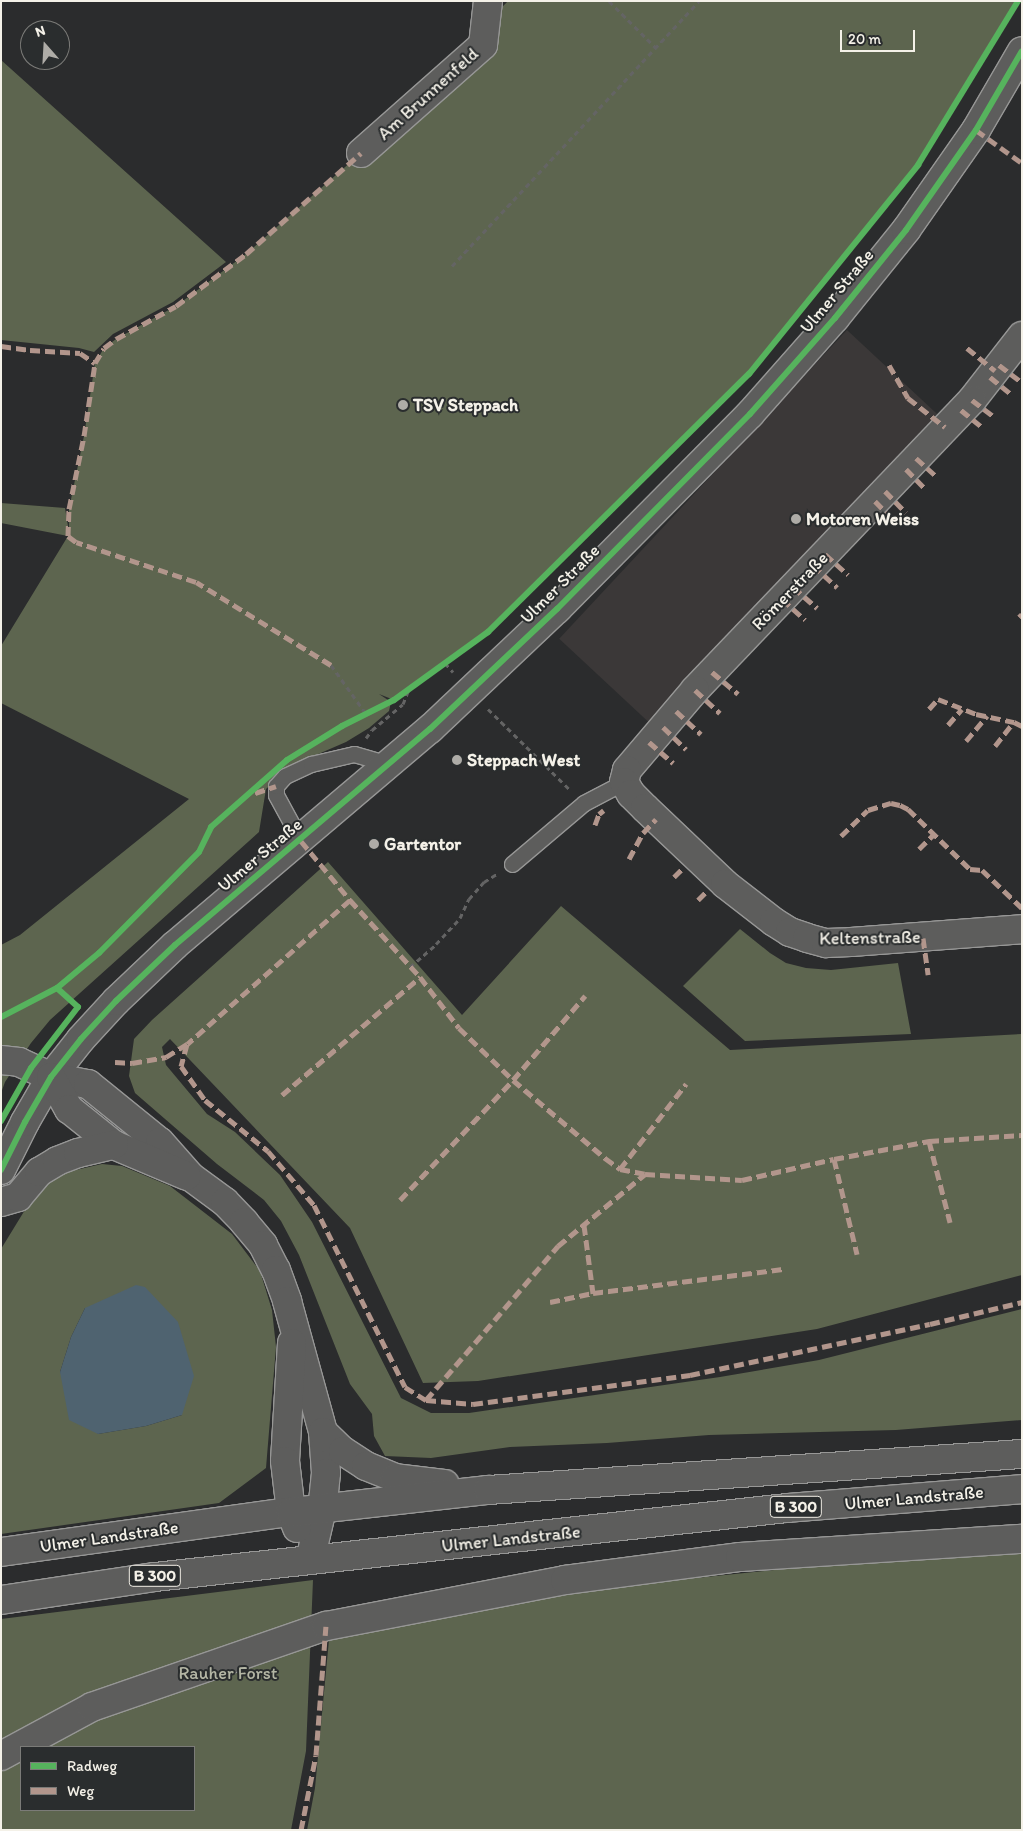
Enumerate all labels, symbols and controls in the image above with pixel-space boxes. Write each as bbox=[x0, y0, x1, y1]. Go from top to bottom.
north arrow bbox=[20, 20, 70, 70]
scale bar bbox=[843, 20, 918, 52]
text: N bbox=[33, 22, 48, 41]
text: 20 m bbox=[848, 30, 881, 48]
street label: Am Brunnenfeld bbox=[373, 43, 483, 145]
street label: Ulmer Straße bbox=[795, 244, 879, 338]
place label: TSV Steppach bbox=[413, 394, 518, 416]
marker: TSV Steppach bbox=[397, 399, 409, 411]
place label: Motoren Weiss bbox=[806, 508, 919, 530]
marker: Motoren Weiss bbox=[790, 513, 802, 525]
street label: Ulmer Straße bbox=[516, 540, 604, 628]
street label: Römerstraße bbox=[747, 547, 833, 635]
place label: Steppach West bbox=[467, 749, 580, 771]
marker: Steppach West bbox=[451, 754, 463, 766]
street label: Ulmer Straße bbox=[213, 813, 307, 897]
place label: Gartentor bbox=[384, 833, 461, 855]
marker: Gartentor bbox=[368, 838, 380, 850]
street label: Keltenstraße bbox=[819, 926, 921, 950]
street label: Ulmer Landstraße bbox=[843, 1481, 985, 1515]
road number: B 300 bbox=[770, 1494, 822, 1520]
street label: Ulmer Landstraße bbox=[38, 1517, 180, 1557]
street label: Ulmer Landstraße bbox=[440, 1521, 582, 1557]
road number: B 300 bbox=[129, 1562, 181, 1590]
park label: Rauher Forst bbox=[178, 1662, 278, 1684]
legend bbox=[20, 1746, 195, 1811]
text: Radweg bbox=[67, 1757, 117, 1775]
text: Weg bbox=[67, 1782, 94, 1800]

